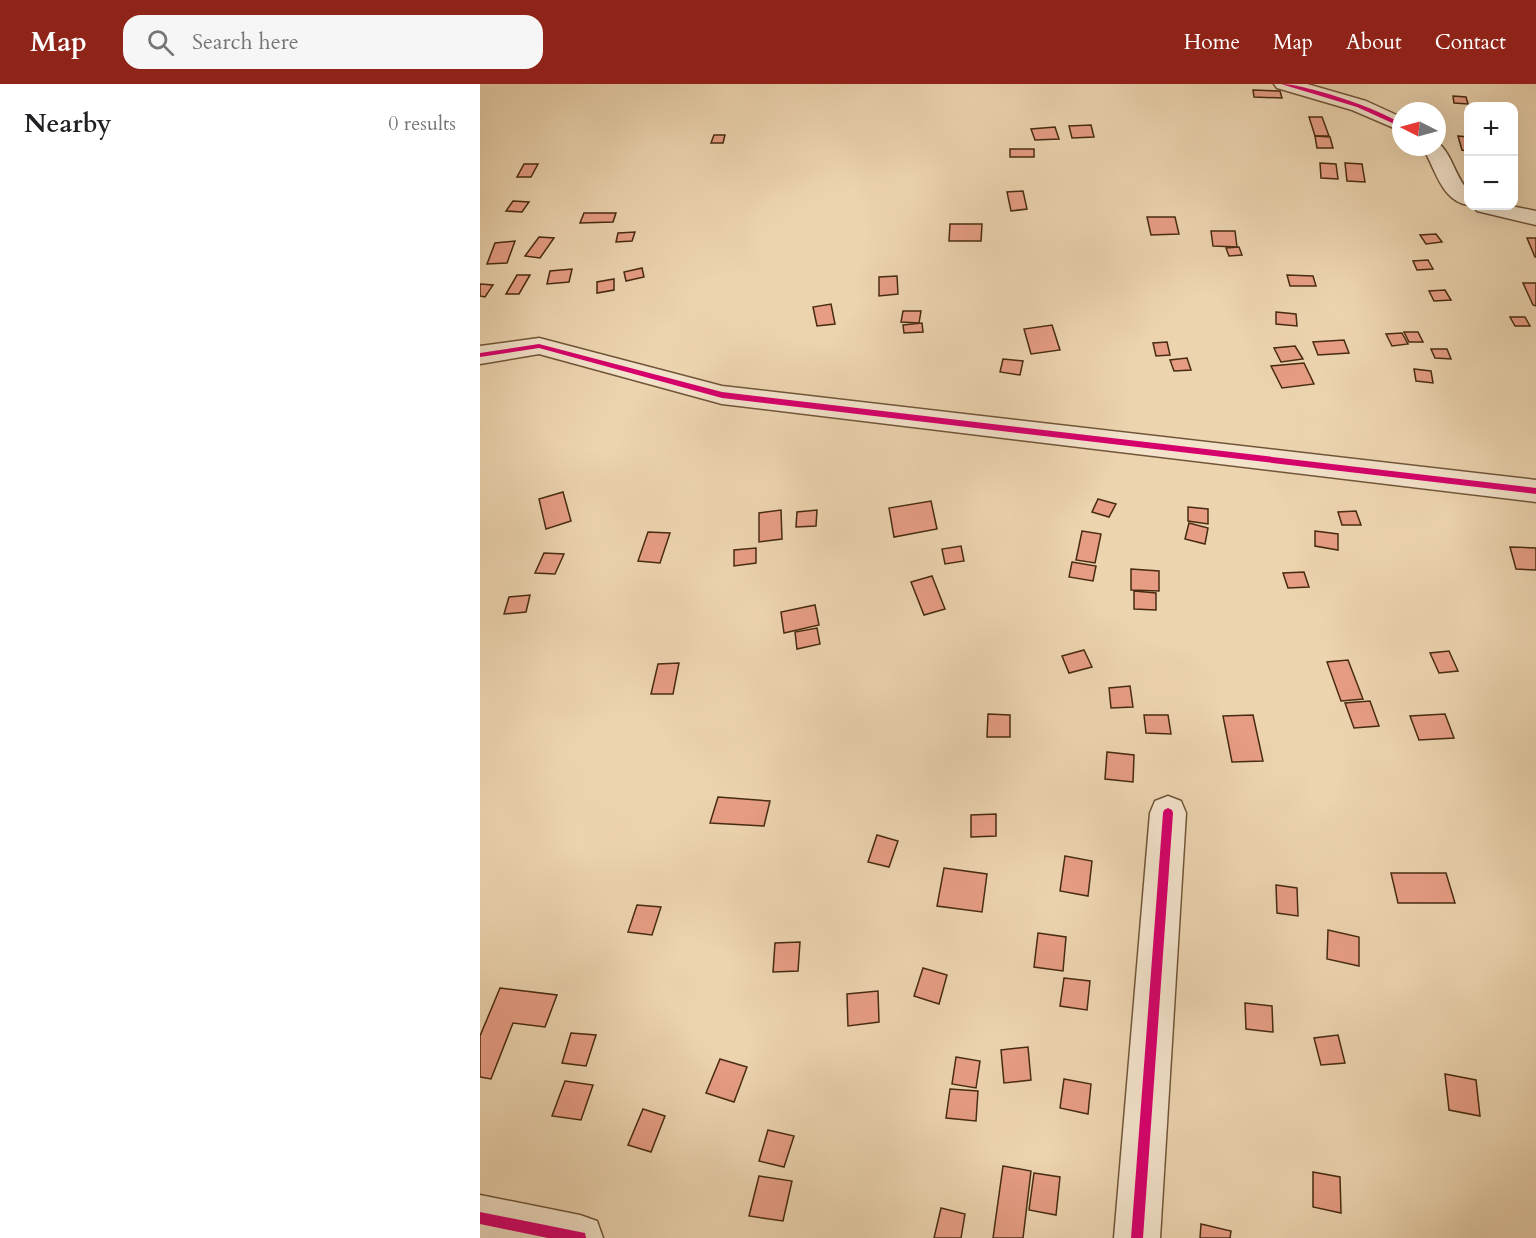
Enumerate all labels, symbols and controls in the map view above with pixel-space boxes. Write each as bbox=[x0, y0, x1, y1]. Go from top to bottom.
search box bbox=[123, 15, 543, 69]
text: Map bbox=[30, 23, 87, 61]
icon: search bbox=[144, 26, 177, 59]
text: Search here bbox=[192, 27, 299, 57]
text: Home bbox=[1184, 28, 1240, 57]
text: Map bbox=[1273, 28, 1313, 57]
text: About bbox=[1346, 28, 1402, 57]
text: Contact bbox=[1435, 28, 1506, 57]
north arrow bbox=[1392, 102, 1446, 156]
map controls bbox=[1464, 102, 1518, 210]
button: + bbox=[1464, 102, 1518, 156]
text: Nearby bbox=[24, 106, 112, 141]
text: 0 results bbox=[388, 110, 456, 137]
button: − bbox=[1464, 156, 1518, 210]

